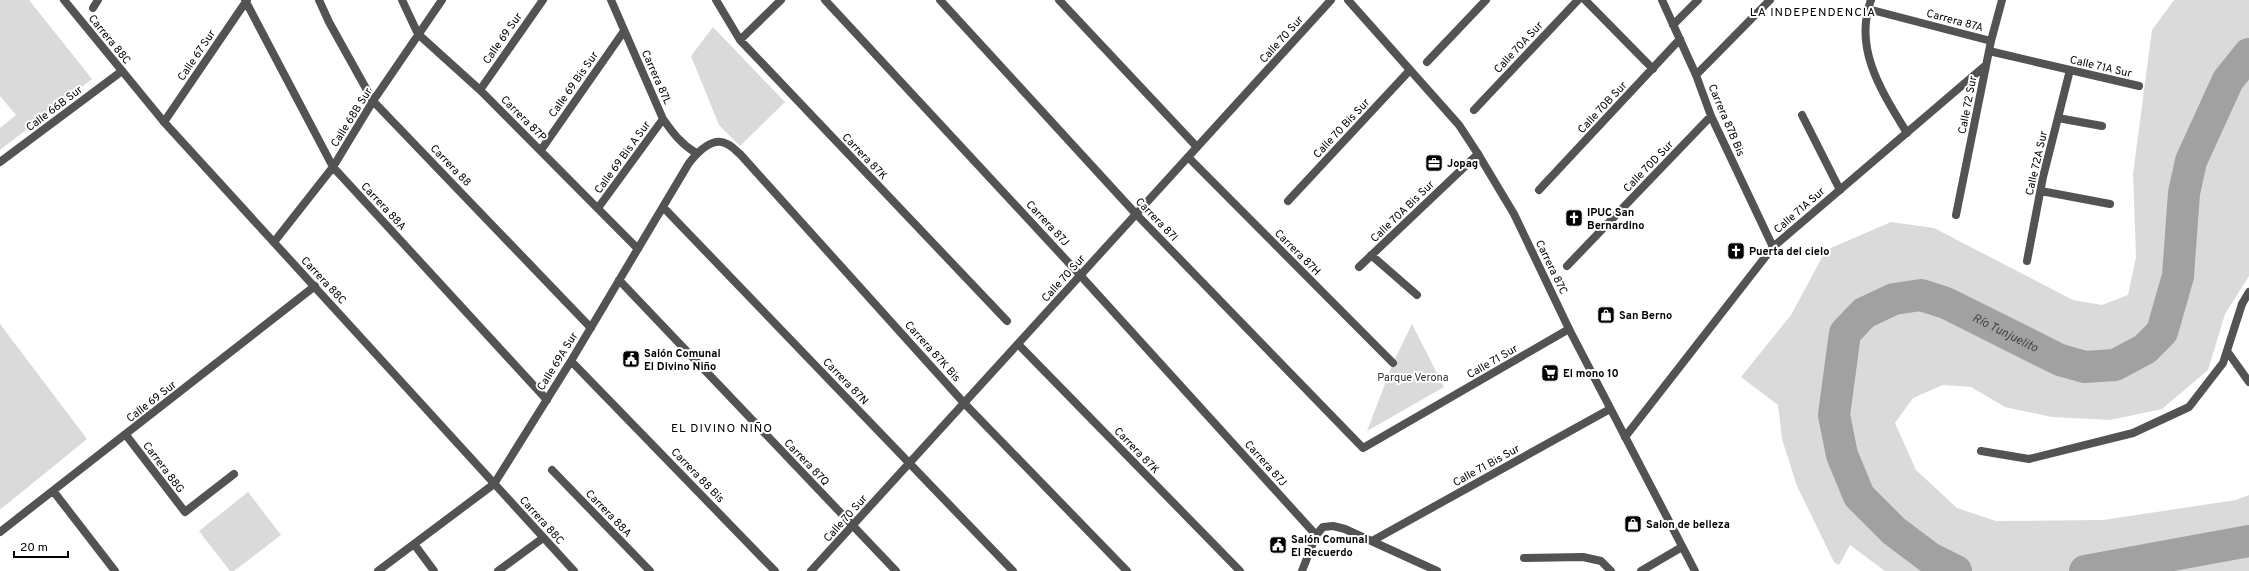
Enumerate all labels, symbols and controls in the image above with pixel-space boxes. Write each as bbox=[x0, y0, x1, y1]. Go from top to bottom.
district label: LA INDEPENDENCIA bbox=[1750, 5, 1876, 21]
street label: Carrera 87A bbox=[1925, 7, 1985, 35]
street label: Calle 69 Sur bbox=[480, 10, 526, 67]
street label: Carrera 88C bbox=[85, 12, 134, 67]
street label: Calle 70 Sur bbox=[1257, 13, 1307, 66]
street label: Calle 70A Sur bbox=[1491, 18, 1547, 76]
street label: Calle 67 Sur bbox=[175, 27, 219, 84]
street label: Calle 69 Bis Sur bbox=[546, 48, 602, 120]
street label: Carrera 87L bbox=[638, 48, 674, 107]
street label: Calle 71A Sur bbox=[2068, 53, 2134, 81]
street label: Calle 72 Sur bbox=[1956, 74, 1981, 135]
street label: Calle 70B Sur bbox=[1575, 78, 1631, 137]
street label: Carrera 87B Bis bbox=[1705, 82, 1748, 159]
street label: Calle 66B Sur bbox=[24, 83, 86, 135]
street label: Calle 68B Sur bbox=[328, 85, 376, 150]
street label: Carrera 87P bbox=[497, 93, 549, 145]
street label: Calle 70 Bis Sur bbox=[1310, 95, 1373, 161]
street label: Calle 69 Bis A Sur bbox=[592, 118, 654, 197]
street label: Calle 72A Sur bbox=[2023, 129, 2051, 197]
street label: Carrera 87K bbox=[839, 130, 890, 183]
street label: Calle 70D Sur bbox=[1621, 137, 1677, 195]
street label: Carrera 88 bbox=[427, 142, 474, 190]
office icon: Jopag bbox=[1424, 153, 1444, 173]
place label: Jopag bbox=[1447, 157, 1478, 171]
street label: Calle 70A Bis Sur bbox=[1368, 177, 1438, 246]
street label: Carrera 88A bbox=[358, 180, 409, 234]
street label: Calle 71A Sur bbox=[1771, 184, 1829, 237]
street label: Carrera 87I bbox=[1132, 195, 1180, 244]
street label: Carrera 87J bbox=[1023, 198, 1072, 249]
place label: IPUC San Bernardino bbox=[1587, 206, 1645, 233]
church icon: IPUC San Bernardino bbox=[1564, 208, 1584, 228]
street label: Carrera 87H bbox=[1271, 227, 1323, 279]
street label: Carrera 87C bbox=[1532, 238, 1570, 297]
church icon: Puerta del cielo bbox=[1726, 241, 1746, 261]
place label: Puerta del cielo bbox=[1749, 245, 1829, 259]
street label: Calle 70 Sur bbox=[1039, 252, 1089, 305]
street label: Carrera 88C bbox=[298, 254, 349, 307]
shop icon: San Berno bbox=[1596, 305, 1616, 325]
place label: San Berno bbox=[1619, 309, 1672, 323]
water label: Río Tunjuelito bbox=[1969, 310, 2041, 357]
street label: Carrera 87K Bis bbox=[901, 318, 963, 385]
street label: Calle 69A Sur bbox=[534, 329, 582, 393]
street label: Calle 71 Sur bbox=[1465, 341, 1521, 382]
place label: Salón Comunal El Divino Niño bbox=[644, 347, 721, 374]
public building icon: Salón Comunal El Divino Niño bbox=[621, 349, 641, 369]
street label: Carrera 87N bbox=[819, 355, 871, 408]
supermarket icon: El mono 10 bbox=[1540, 363, 1560, 383]
place label: El mono 10 bbox=[1563, 367, 1619, 381]
park label: Parque Verona bbox=[1377, 371, 1449, 385]
street label: Calle 69 Sur bbox=[124, 377, 180, 426]
district label: EL DIVINO NIÑO bbox=[671, 421, 773, 437]
street label: Carrera 87K bbox=[1111, 424, 1162, 477]
street label: Carrera 87Q bbox=[781, 436, 832, 489]
street label: Carrera 87J bbox=[1241, 438, 1290, 490]
street label: Carrera 88G bbox=[139, 439, 187, 496]
street label: Calle 71 Bis Sur bbox=[1451, 441, 1523, 490]
street label: Carrera 88 Bis bbox=[668, 445, 727, 506]
street label: Carrera 88A bbox=[582, 487, 634, 540]
street label: Calle 70 Sur bbox=[821, 492, 871, 545]
street label: Carrera 88C bbox=[516, 494, 567, 548]
shop icon: Salon de belleza bbox=[1623, 514, 1643, 534]
place label: Salon de belleza bbox=[1646, 518, 1730, 532]
scale bar bbox=[14, 533, 68, 559]
place label: Salón Comunal El Recuerdo bbox=[1291, 533, 1368, 560]
public building icon: Salón Comunal El Recuerdo bbox=[1268, 535, 1288, 555]
text: 20 m bbox=[20, 540, 48, 556]

